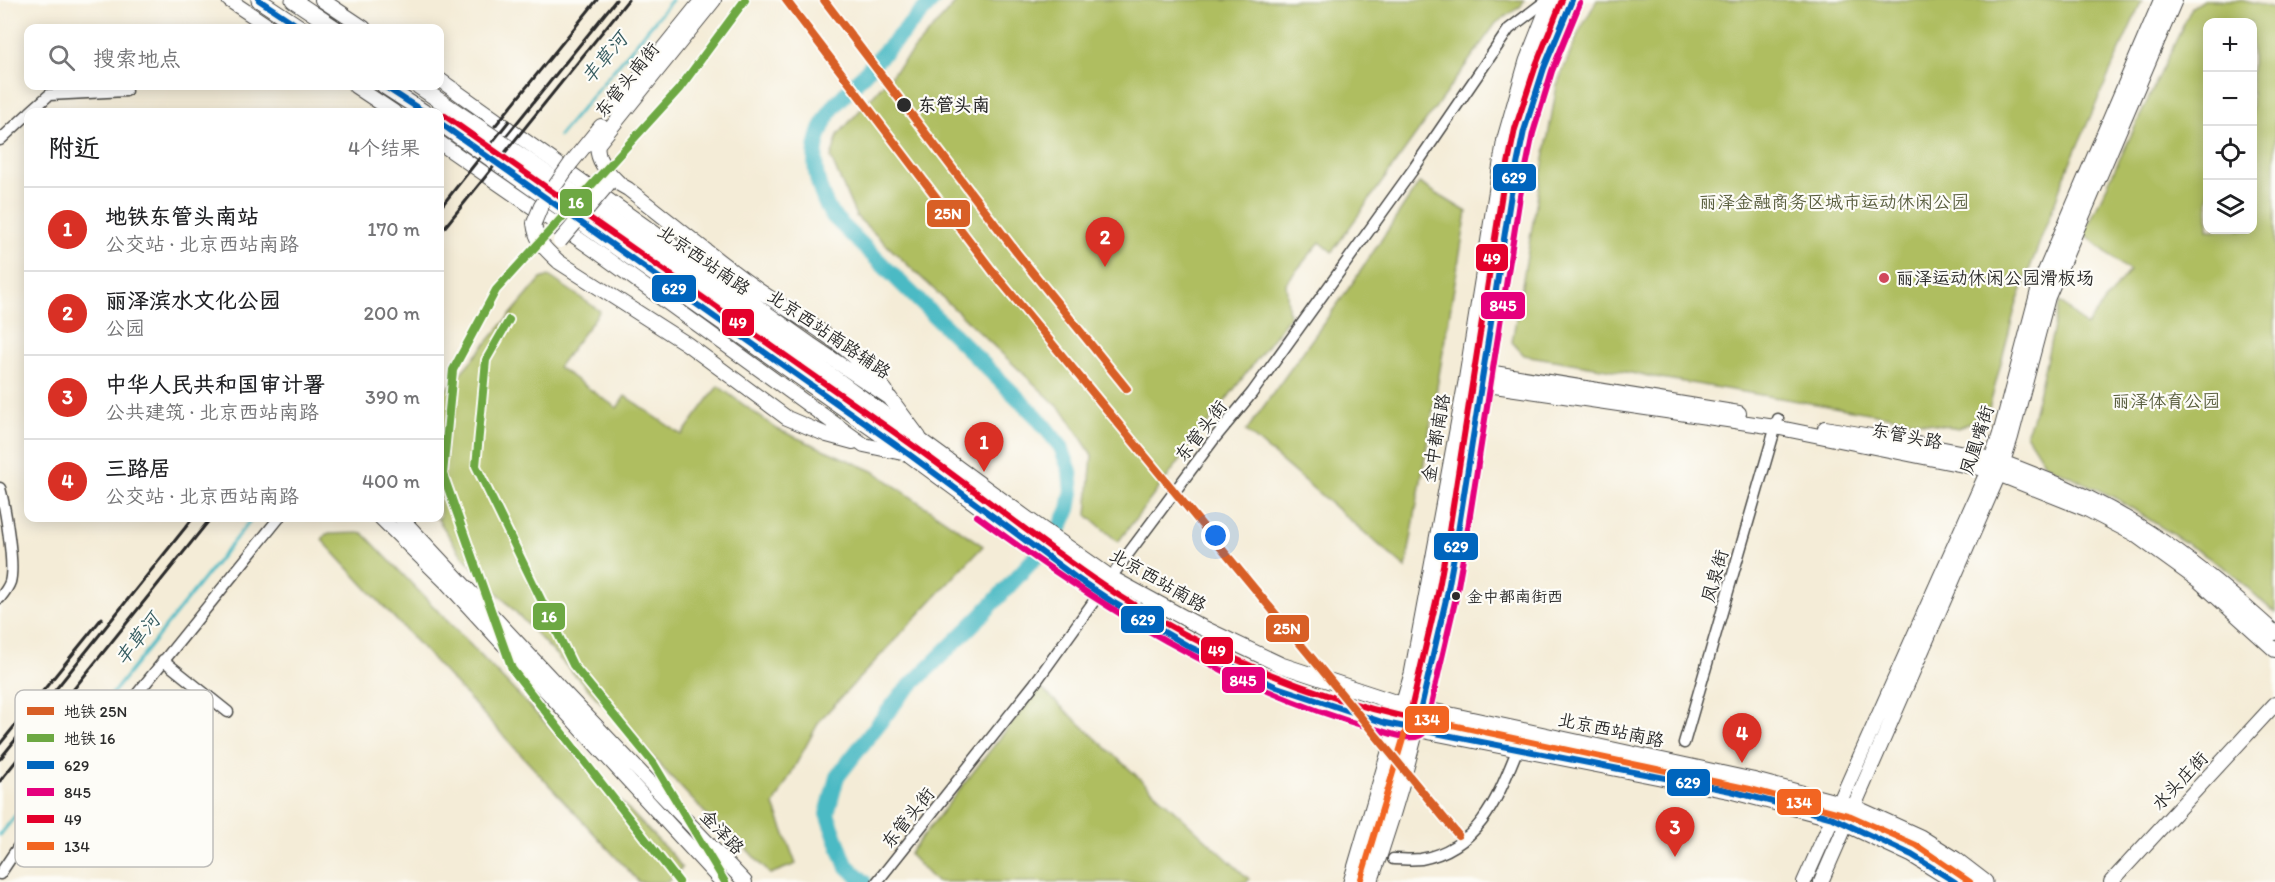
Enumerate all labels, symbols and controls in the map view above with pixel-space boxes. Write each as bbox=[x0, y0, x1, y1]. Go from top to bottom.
map controls bbox=[2203, 18, 2257, 234]
button: + bbox=[2203, 18, 2257, 72]
search box bbox=[24, 24, 444, 90]
water label: 丰草河 bbox=[576, 25, 634, 89]
street label: 东管头南街 bbox=[590, 38, 664, 122]
icon: search bbox=[45, 41, 78, 74]
text: 搜索地点 bbox=[93, 45, 181, 72]
button: − bbox=[2203, 72, 2257, 126]
place label: 东管头南 bbox=[918, 94, 990, 116]
marker: 东管头南 bbox=[895, 96, 913, 114]
button: locate bbox=[2203, 126, 2257, 180]
text: 附近 bbox=[48, 132, 100, 164]
text: 4个结果 bbox=[348, 136, 420, 160]
line badge: 629 bbox=[1492, 163, 1537, 192]
text: 629 bbox=[1501, 168, 1527, 187]
button: layers bbox=[2203, 180, 2257, 234]
line badge: 16 bbox=[559, 188, 593, 217]
park label: 丽泽金融商务区城市运动休闲公园 bbox=[1699, 191, 1969, 213]
text: 16 bbox=[568, 193, 584, 212]
line badge: 25N bbox=[926, 199, 971, 228]
text: 地铁东管头南站 bbox=[105, 203, 259, 230]
text: 25N bbox=[934, 204, 962, 223]
text: 1 bbox=[63, 217, 72, 241]
text: 170 m bbox=[367, 217, 420, 241]
pin: 2 bbox=[1086, 218, 1124, 267]
street label: 北京西站南路 bbox=[653, 220, 755, 300]
text: 公交站 · 北京西站南路 bbox=[105, 232, 299, 256]
line badge: 49 bbox=[1475, 243, 1509, 272]
text: 49 bbox=[1483, 249, 1501, 268]
place label: 丽泽运动休闲公园滑板场 bbox=[1896, 267, 2094, 289]
marker: 丽泽运动休闲公园滑板场 bbox=[1877, 271, 1891, 285]
line badge: 629 bbox=[651, 274, 697, 303]
text: 629 bbox=[661, 279, 687, 298]
street label: 北京西站南路辅路 bbox=[763, 285, 895, 383]
text: 丽泽滨水文化公园 bbox=[105, 287, 281, 314]
line badge: 845 bbox=[1480, 291, 1526, 320]
text: 845 bbox=[1490, 296, 1517, 315]
text: 2 bbox=[62, 301, 73, 325]
text: 200 m bbox=[364, 301, 420, 325]
line badge: 49 bbox=[721, 308, 755, 337]
text: 49 bbox=[729, 313, 747, 332]
text: 公园 bbox=[105, 316, 145, 340]
text: 中华人民共和国审计署 bbox=[105, 371, 325, 398]
text: 3 bbox=[62, 385, 73, 409]
text: 390 m bbox=[365, 385, 420, 409]
park label: 丽泽体育公园 bbox=[2112, 390, 2220, 412]
street label: 金中都南路 bbox=[1417, 392, 1455, 484]
street label: 东管头街 bbox=[1170, 396, 1232, 466]
text: 公共建筑 · 北京西站南路 bbox=[105, 400, 319, 424]
street label: 凤凰嘴街 bbox=[1955, 402, 1999, 478]
street label: 东管头路 bbox=[1870, 418, 1944, 454]
pin: 1 bbox=[964, 422, 1004, 472]
text: 三路居 bbox=[105, 455, 171, 482]
text: 4 bbox=[61, 469, 74, 493]
text: 400 m bbox=[362, 469, 420, 493]
text: 公交站 · 北京西站南路 bbox=[105, 484, 299, 508]
your location bbox=[1201, 521, 1230, 550]
line badge: 629 bbox=[1433, 532, 1479, 561]
text: 629 bbox=[1443, 537, 1469, 556]
street label: 北京西站南路 bbox=[1106, 543, 1210, 617]
street label: 凤泉街 bbox=[1697, 547, 1733, 605]
place label: 金中都南街西 bbox=[1467, 587, 1563, 606]
marker: 金中都南街西 bbox=[1450, 590, 1462, 602]
line badge: 16 bbox=[532, 602, 566, 631]
line badge: 629 bbox=[1120, 605, 1165, 634]
water label: 丰草河 bbox=[109, 606, 167, 670]
text: 16 bbox=[541, 607, 557, 626]
text: 629 bbox=[1130, 610, 1156, 629]
line badge: 25N bbox=[1265, 614, 1310, 643]
text: 25N bbox=[1273, 619, 1301, 638]
line badge: 49 bbox=[1200, 636, 1234, 665]
text: 49 bbox=[1208, 641, 1226, 660]
line badge: 845 bbox=[1221, 666, 1266, 694]
text: 845 bbox=[1230, 671, 1257, 690]
legend bbox=[15, 690, 213, 867]
text: 地铁 25N bbox=[64, 702, 127, 721]
line badge: 134 bbox=[1404, 705, 1450, 734]
street label: 北京西站南路 bbox=[1556, 708, 1666, 752]
text: 134 bbox=[1414, 710, 1440, 729]
pin: 4 bbox=[1722, 714, 1762, 763]
text: 地铁 16 bbox=[64, 729, 116, 748]
street label: 水头庄街 bbox=[2147, 747, 2213, 815]
text: 629 bbox=[64, 756, 89, 775]
line badge: 629 bbox=[1666, 768, 1711, 797]
text: 629 bbox=[1675, 773, 1701, 792]
text: 845 bbox=[64, 783, 91, 802]
street label: 东管头街 bbox=[877, 783, 939, 853]
line badge: 134 bbox=[1776, 788, 1822, 816]
text: 134 bbox=[1786, 793, 1812, 812]
street label: 金泽路 bbox=[695, 805, 749, 859]
pin: 3 bbox=[1656, 808, 1694, 857]
text: 49 bbox=[64, 810, 82, 829]
text: 134 bbox=[64, 837, 90, 856]

